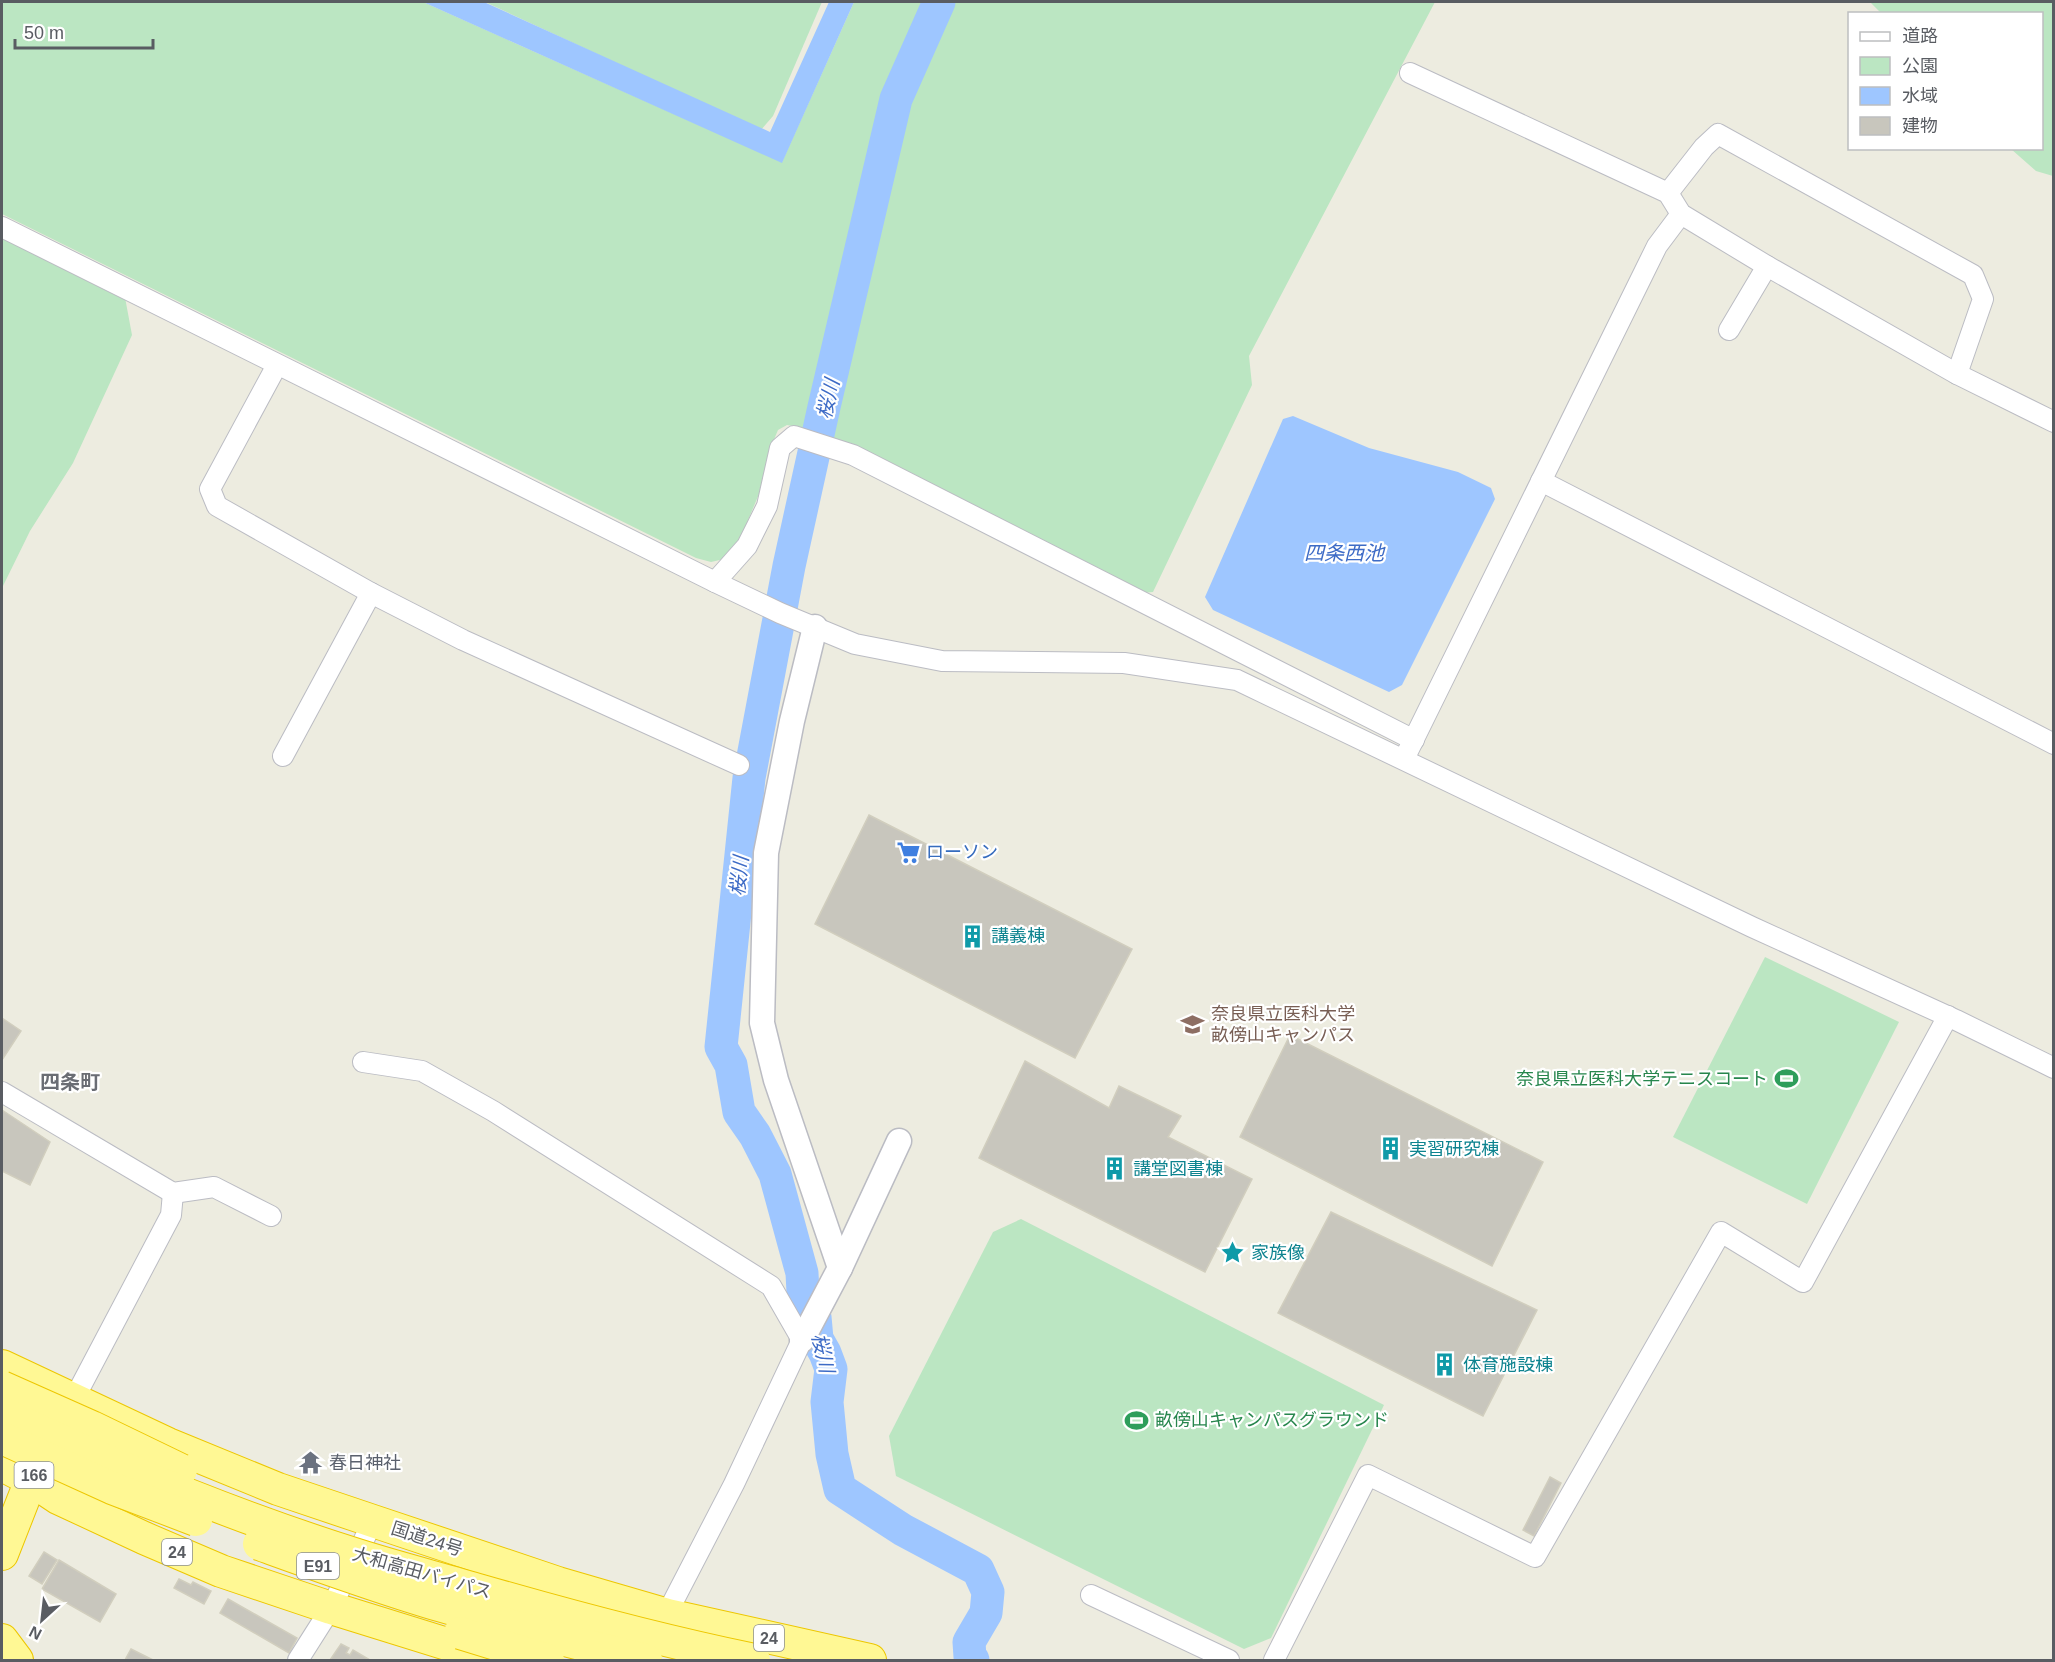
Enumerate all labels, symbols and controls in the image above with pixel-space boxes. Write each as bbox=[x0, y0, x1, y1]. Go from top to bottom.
scale bar bbox=[15, 12, 153, 50]
legend bbox=[1848, 12, 2043, 150]
text: 50 m bbox=[24, 23, 64, 43]
text: 道路 bbox=[1902, 26, 1938, 46]
text: 公園 bbox=[1902, 56, 1938, 76]
text: 水域 bbox=[1902, 86, 1938, 106]
text: 建物 bbox=[1902, 116, 1938, 136]
water label: 桜川 bbox=[813, 375, 844, 421]
water label: 四条西池 bbox=[1304, 542, 1386, 564]
supermarket icon: ローソン bbox=[895, 839, 921, 865]
place label: ローソン bbox=[926, 842, 998, 862]
water label: 桜川 bbox=[726, 853, 752, 897]
building icon: 講義棟 bbox=[960, 923, 986, 949]
place label: 講義棟 bbox=[991, 926, 1045, 946]
place label: 奈良県立医科大学 畝傍山キャンパス bbox=[1211, 1004, 1355, 1045]
school or university icon: 奈良県立医科大学 畝傍山キャンパス bbox=[1180, 1011, 1206, 1037]
sports icon: 奈良県立医科大学テニスコート bbox=[1773, 1066, 1799, 1092]
place label: 奈良県立医科大学テニスコート bbox=[1516, 1069, 1768, 1089]
district label: 四条町 bbox=[40, 1071, 100, 1093]
building icon: 実習研究棟 bbox=[1378, 1136, 1404, 1162]
place label: 実習研究棟 bbox=[1409, 1139, 1499, 1159]
building icon: 講堂図書棟 bbox=[1102, 1156, 1128, 1182]
place label: 講堂図書棟 bbox=[1133, 1159, 1223, 1179]
place icon: 家族像 bbox=[1220, 1240, 1246, 1266]
place label: 家族像 bbox=[1251, 1243, 1305, 1263]
water label: 桜川 bbox=[808, 1331, 839, 1377]
building icon: 体育施設棟 bbox=[1432, 1352, 1458, 1378]
place label: 体育施設棟 bbox=[1463, 1355, 1553, 1375]
sports icon: 畝傍山キャンパスグラウンド bbox=[1124, 1407, 1150, 1433]
place label: 畝傍山キャンパスグラウンド bbox=[1155, 1410, 1389, 1430]
temple icon: 春日神社 bbox=[298, 1450, 324, 1476]
place label: 春日神社 bbox=[329, 1453, 401, 1473]
road number: 166 bbox=[15, 1462, 54, 1488]
street label: 国道24号 bbox=[389, 1518, 465, 1560]
road number: 24 bbox=[162, 1539, 192, 1565]
street label: 大和高田バイパス bbox=[350, 1544, 494, 1602]
road number: E91 bbox=[297, 1553, 339, 1579]
north arrow bbox=[12, 1590, 72, 1650]
text: N bbox=[26, 1623, 44, 1643]
road number: 24 bbox=[754, 1625, 784, 1651]

